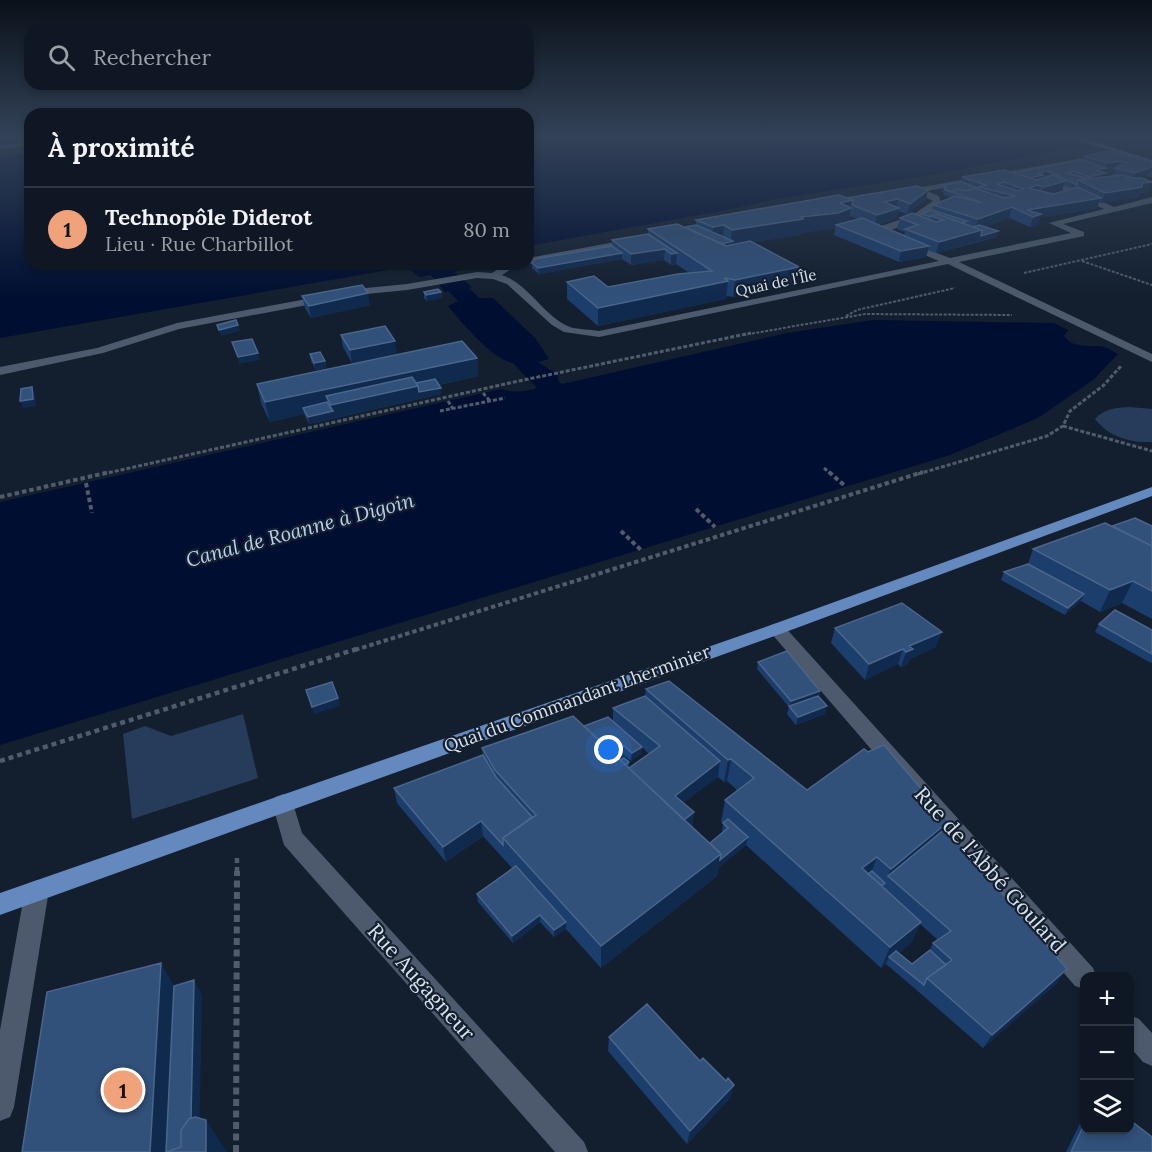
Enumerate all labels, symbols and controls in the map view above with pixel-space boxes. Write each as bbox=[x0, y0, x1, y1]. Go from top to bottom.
search box bbox=[24, 24, 534, 90]
icon: search bbox=[45, 41, 78, 74]
text: Rechercher bbox=[93, 43, 211, 71]
text: À proximité bbox=[48, 131, 194, 164]
text: Technopôle Diderot bbox=[105, 203, 312, 231]
text: 1 bbox=[63, 217, 72, 242]
text: 80 m bbox=[463, 217, 510, 242]
text: Lieu · Rue Charbillot bbox=[105, 231, 294, 256]
street label: Quai de l'Île bbox=[734, 265, 818, 300]
water label: Canal de Roanne à Digoin bbox=[183, 487, 417, 572]
street label: Quai du Commandant Lherminier bbox=[440, 639, 713, 758]
your location bbox=[594, 735, 623, 764]
street label: Rue de l'Abbé Goulard bbox=[909, 781, 1072, 958]
street label: Rue Augagneur bbox=[362, 918, 481, 1046]
map controls bbox=[1080, 972, 1134, 1134]
button: + bbox=[1080, 972, 1134, 1026]
button: − bbox=[1080, 1026, 1134, 1080]
pin: 1 bbox=[104, 1068, 142, 1112]
button: layers bbox=[1080, 1080, 1134, 1134]

